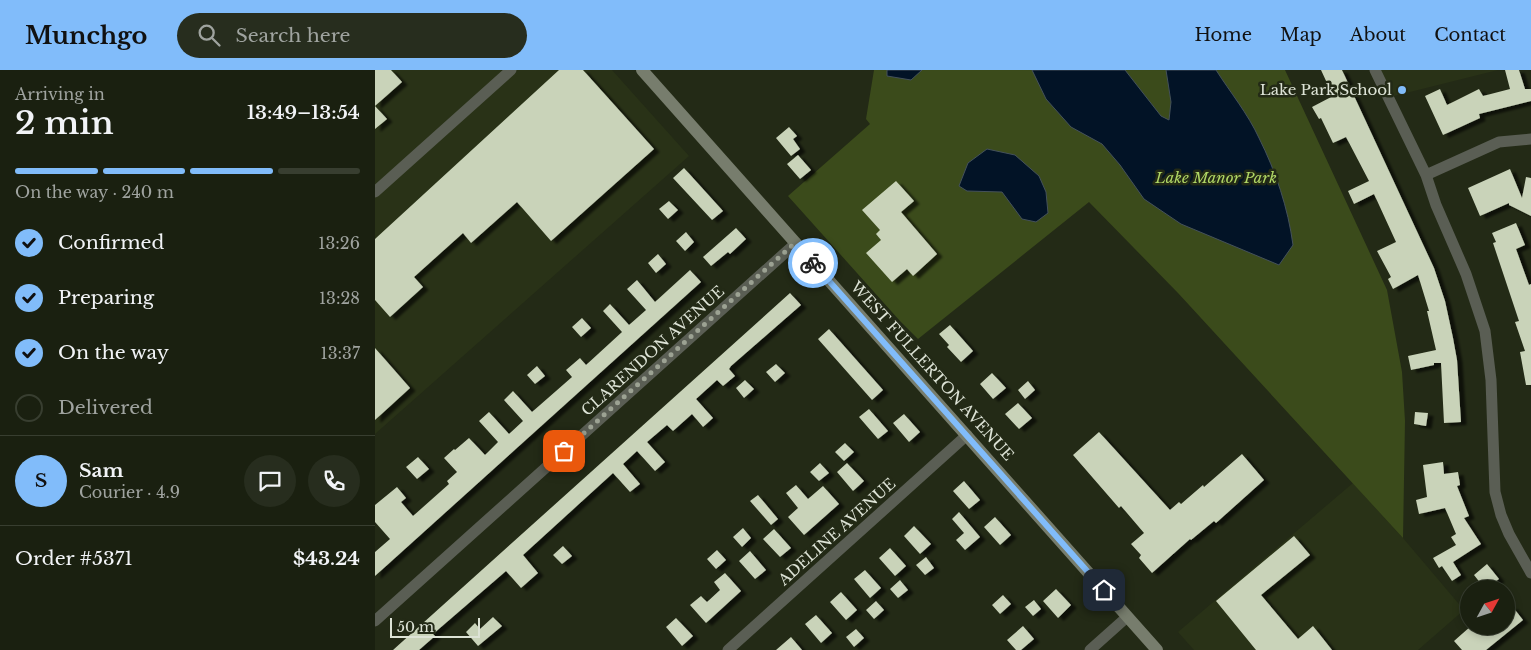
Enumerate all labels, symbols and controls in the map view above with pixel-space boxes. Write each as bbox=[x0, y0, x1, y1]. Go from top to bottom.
search box bbox=[177, 13, 527, 58]
text: Munchgo bbox=[25, 21, 147, 50]
icon: search bbox=[195, 21, 223, 49]
text: Search here bbox=[235, 24, 350, 47]
text: Home bbox=[1194, 24, 1252, 46]
text: Map bbox=[1280, 24, 1322, 46]
text: About bbox=[1350, 24, 1406, 46]
text: Contact bbox=[1434, 24, 1506, 46]
place label: Lake Park School bbox=[1260, 80, 1392, 99]
text: Arriving in bbox=[15, 84, 105, 104]
marker: Lake Park School bbox=[1396, 84, 1408, 96]
text: 13:49–13:54 bbox=[247, 101, 360, 124]
text: 2 min bbox=[15, 103, 114, 143]
park label: Lake Manor Park bbox=[1154, 168, 1277, 187]
text: On the way · 240 m bbox=[15, 182, 174, 202]
icon: check bbox=[15, 229, 43, 257]
text: Confirmed bbox=[58, 231, 164, 254]
text: 13:26 bbox=[318, 233, 360, 253]
courier bbox=[788, 238, 838, 288]
icon: bike bbox=[799, 249, 827, 277]
street label: WEST FULLERTON AVENUE bbox=[846, 276, 1018, 464]
street label: CLARENDON AVENUE bbox=[577, 281, 728, 420]
icon: check bbox=[15, 284, 43, 312]
text: Preparing bbox=[58, 286, 154, 309]
text: 13:28 bbox=[319, 288, 360, 308]
icon: check bbox=[15, 339, 43, 367]
text: On the way bbox=[58, 341, 169, 364]
text: 13:37 bbox=[321, 343, 360, 363]
text: Delivered bbox=[58, 396, 153, 419]
pin bbox=[543, 430, 585, 472]
icon: bag bbox=[550, 437, 578, 465]
button: chat bbox=[244, 455, 296, 507]
button: phone bbox=[308, 455, 360, 507]
text: Sam bbox=[79, 459, 124, 482]
text: S bbox=[35, 469, 47, 492]
street label: ADELINE AVENUE bbox=[773, 474, 899, 590]
text: Courier · 4.9 bbox=[79, 482, 180, 502]
text: Order #5371 bbox=[15, 547, 133, 570]
text: $43.24 bbox=[293, 547, 360, 570]
pin bbox=[1083, 569, 1125, 611]
icon: home bbox=[1090, 576, 1118, 604]
north arrow bbox=[1460, 580, 1515, 635]
map controls bbox=[1460, 580, 1515, 635]
scale bar bbox=[390, 615, 480, 638]
text: 50 m bbox=[397, 618, 434, 636]

